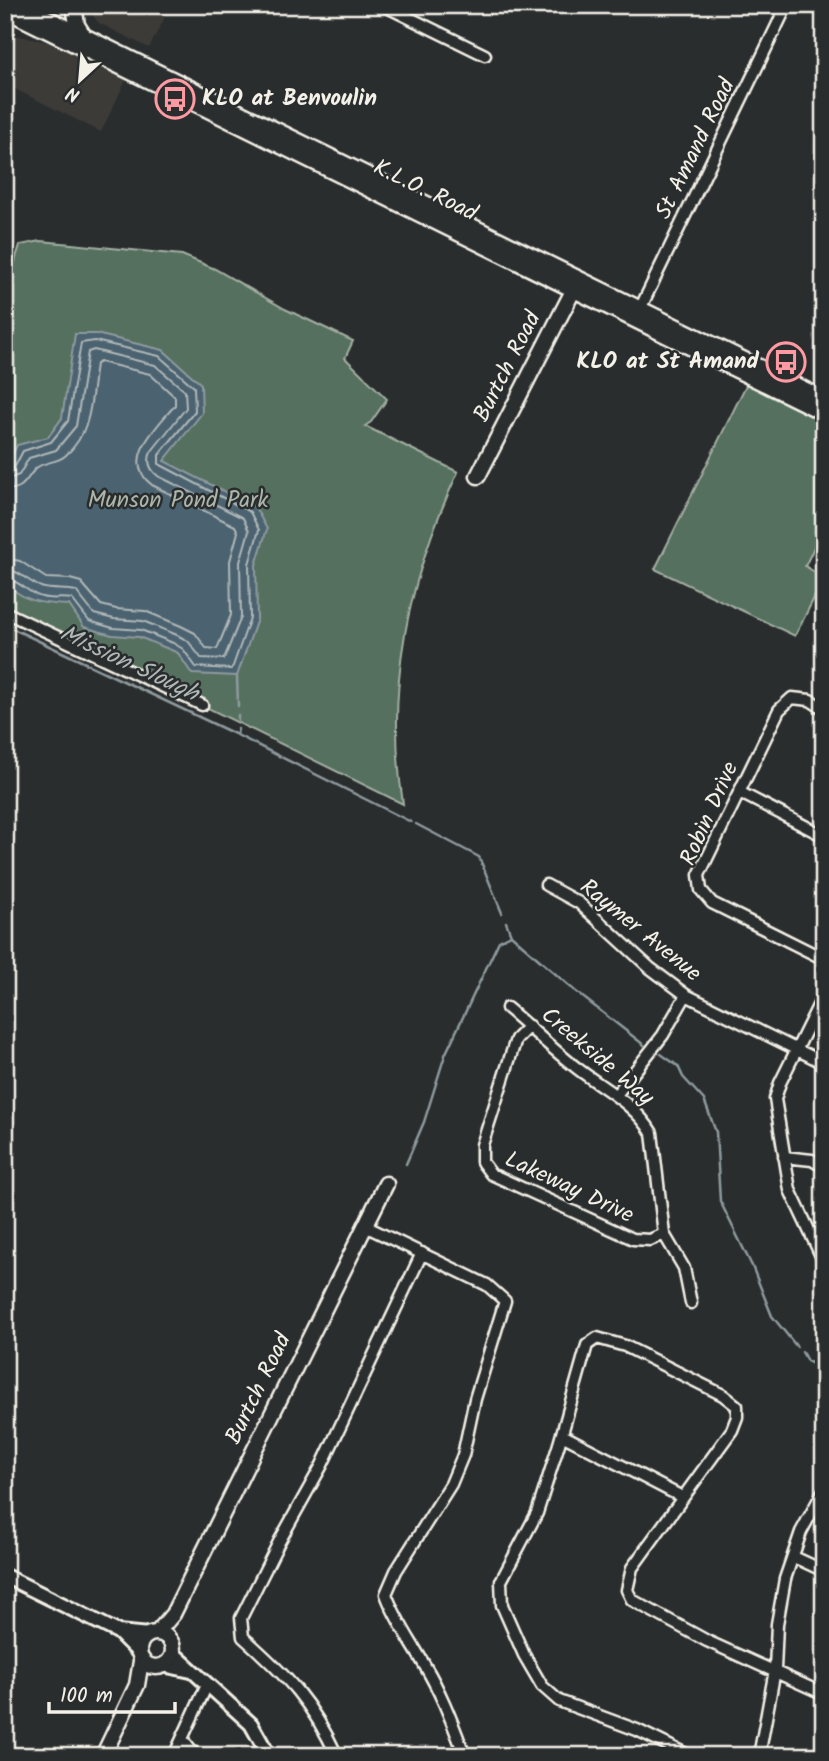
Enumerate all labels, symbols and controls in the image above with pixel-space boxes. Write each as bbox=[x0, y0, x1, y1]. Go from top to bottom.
north arrow bbox=[46, 46, 116, 116]
street label: St Amand Road bbox=[646, 72, 746, 225]
text: N bbox=[61, 77, 85, 110]
bus stop icon: KLO at Benvoulin bbox=[154, 78, 196, 120]
place label: KLO at Benvoulin bbox=[202, 81, 377, 117]
street label: K.L.O. Road bbox=[367, 150, 484, 232]
street label: Burtch Road bbox=[465, 305, 552, 429]
bus stop icon: KLO at St Amand bbox=[765, 341, 807, 383]
place label: KLO at St Amand bbox=[576, 344, 760, 380]
park label: Munson Pond Park bbox=[88, 483, 269, 519]
water label: Mission Slough bbox=[53, 615, 207, 714]
street label: Robin Drive bbox=[671, 756, 749, 872]
street label: Raymer Avenue bbox=[571, 870, 709, 992]
street label: Creekside Way bbox=[532, 999, 662, 1116]
street label: Lakeway Drive bbox=[499, 1142, 639, 1234]
street label: Burtch Road bbox=[216, 1327, 302, 1451]
scale bar bbox=[49, 1670, 175, 1714]
text: 100 m bbox=[60, 1680, 113, 1713]

